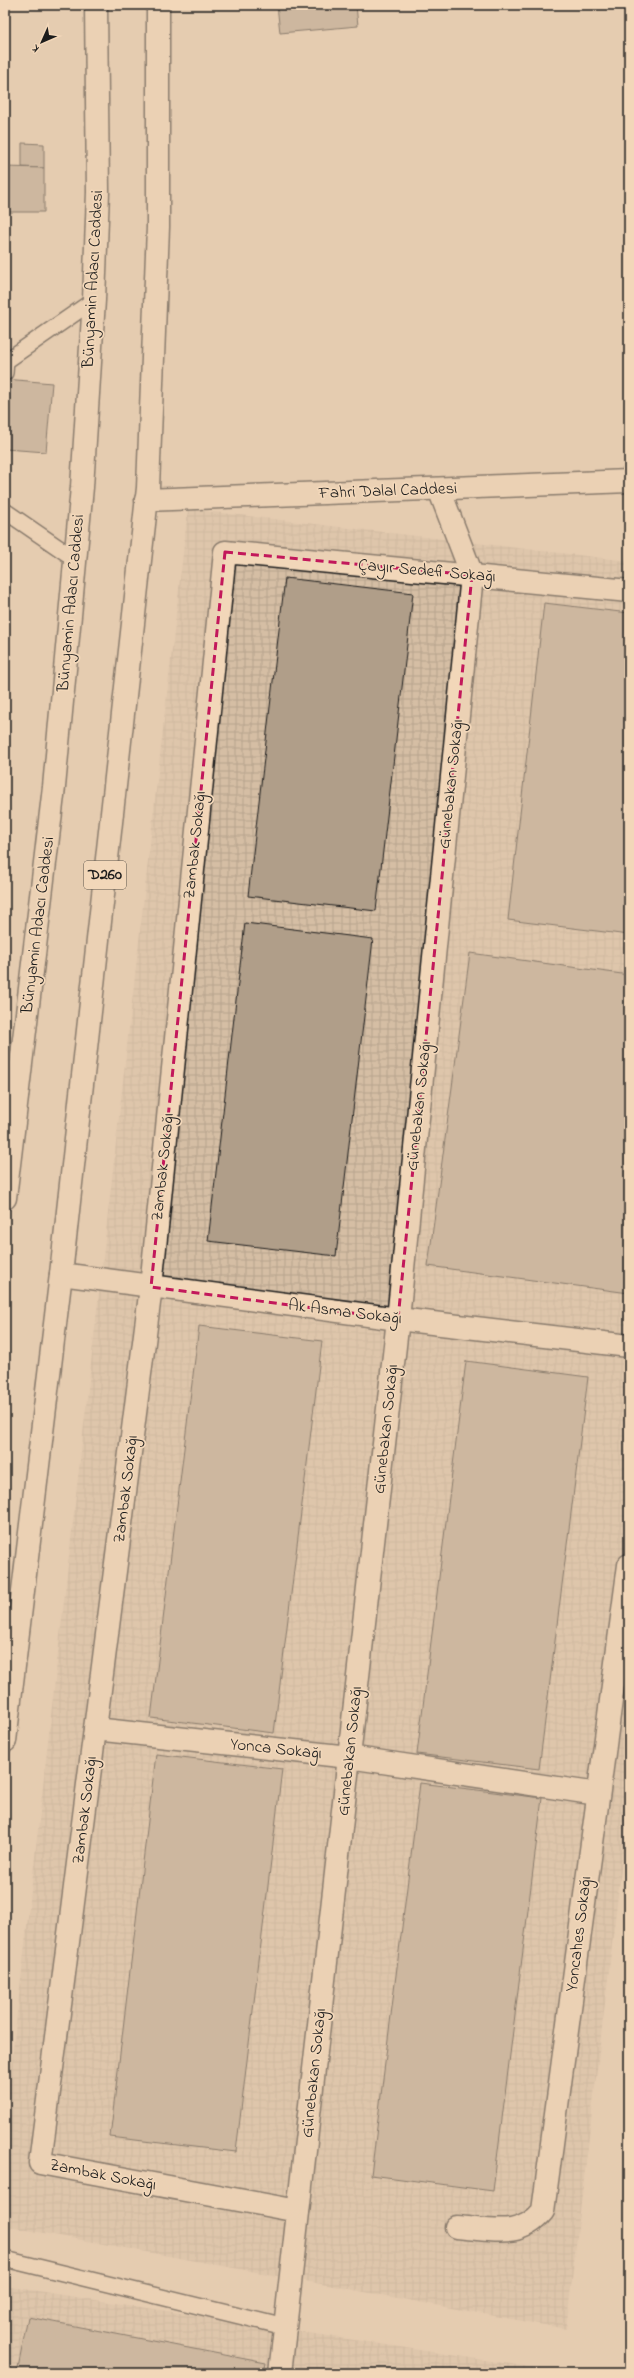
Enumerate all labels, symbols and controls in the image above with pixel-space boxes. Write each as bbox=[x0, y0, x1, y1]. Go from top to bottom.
north arrow bbox=[22, 22, 62, 62]
text: K bbox=[28, 40, 43, 56]
street label: Bünyamin Adacı Caddesi bbox=[76, 189, 111, 370]
street label: Fahri Dalal Caddesi bbox=[317, 476, 458, 506]
street label: Bünyamin Adacı Caddesi bbox=[51, 513, 92, 694]
street label: Çayır Sedefi Sokağı bbox=[357, 553, 497, 591]
street label: Günebakan Sokağı bbox=[432, 718, 472, 850]
street label: Zambak Sokağı bbox=[177, 790, 215, 900]
street label: Bünyamin Adacı Caddesi bbox=[15, 835, 62, 1016]
road number: D260 bbox=[84, 861, 126, 889]
street label: Günebakan Sokağı bbox=[400, 1040, 440, 1172]
street label: Zambak Sokağı bbox=[145, 1112, 183, 1222]
street label: Ak Asma Sokağı bbox=[286, 1293, 403, 1333]
street label: Günebakan Sokağı bbox=[367, 1363, 407, 1495]
street label: Zambak Sokağı bbox=[107, 1434, 147, 1545]
street label: Günebakan Sokağı bbox=[331, 1685, 371, 1817]
street label: Yonca Sokağı bbox=[229, 1732, 323, 1768]
street label: Zambak Sokağı bbox=[66, 1755, 106, 1866]
street label: Yoncahes Sokağı bbox=[559, 1875, 600, 1994]
street label: Günebakan Sokağı bbox=[295, 2007, 335, 2139]
street label: Zambak Sokağı bbox=[47, 2152, 159, 2200]

